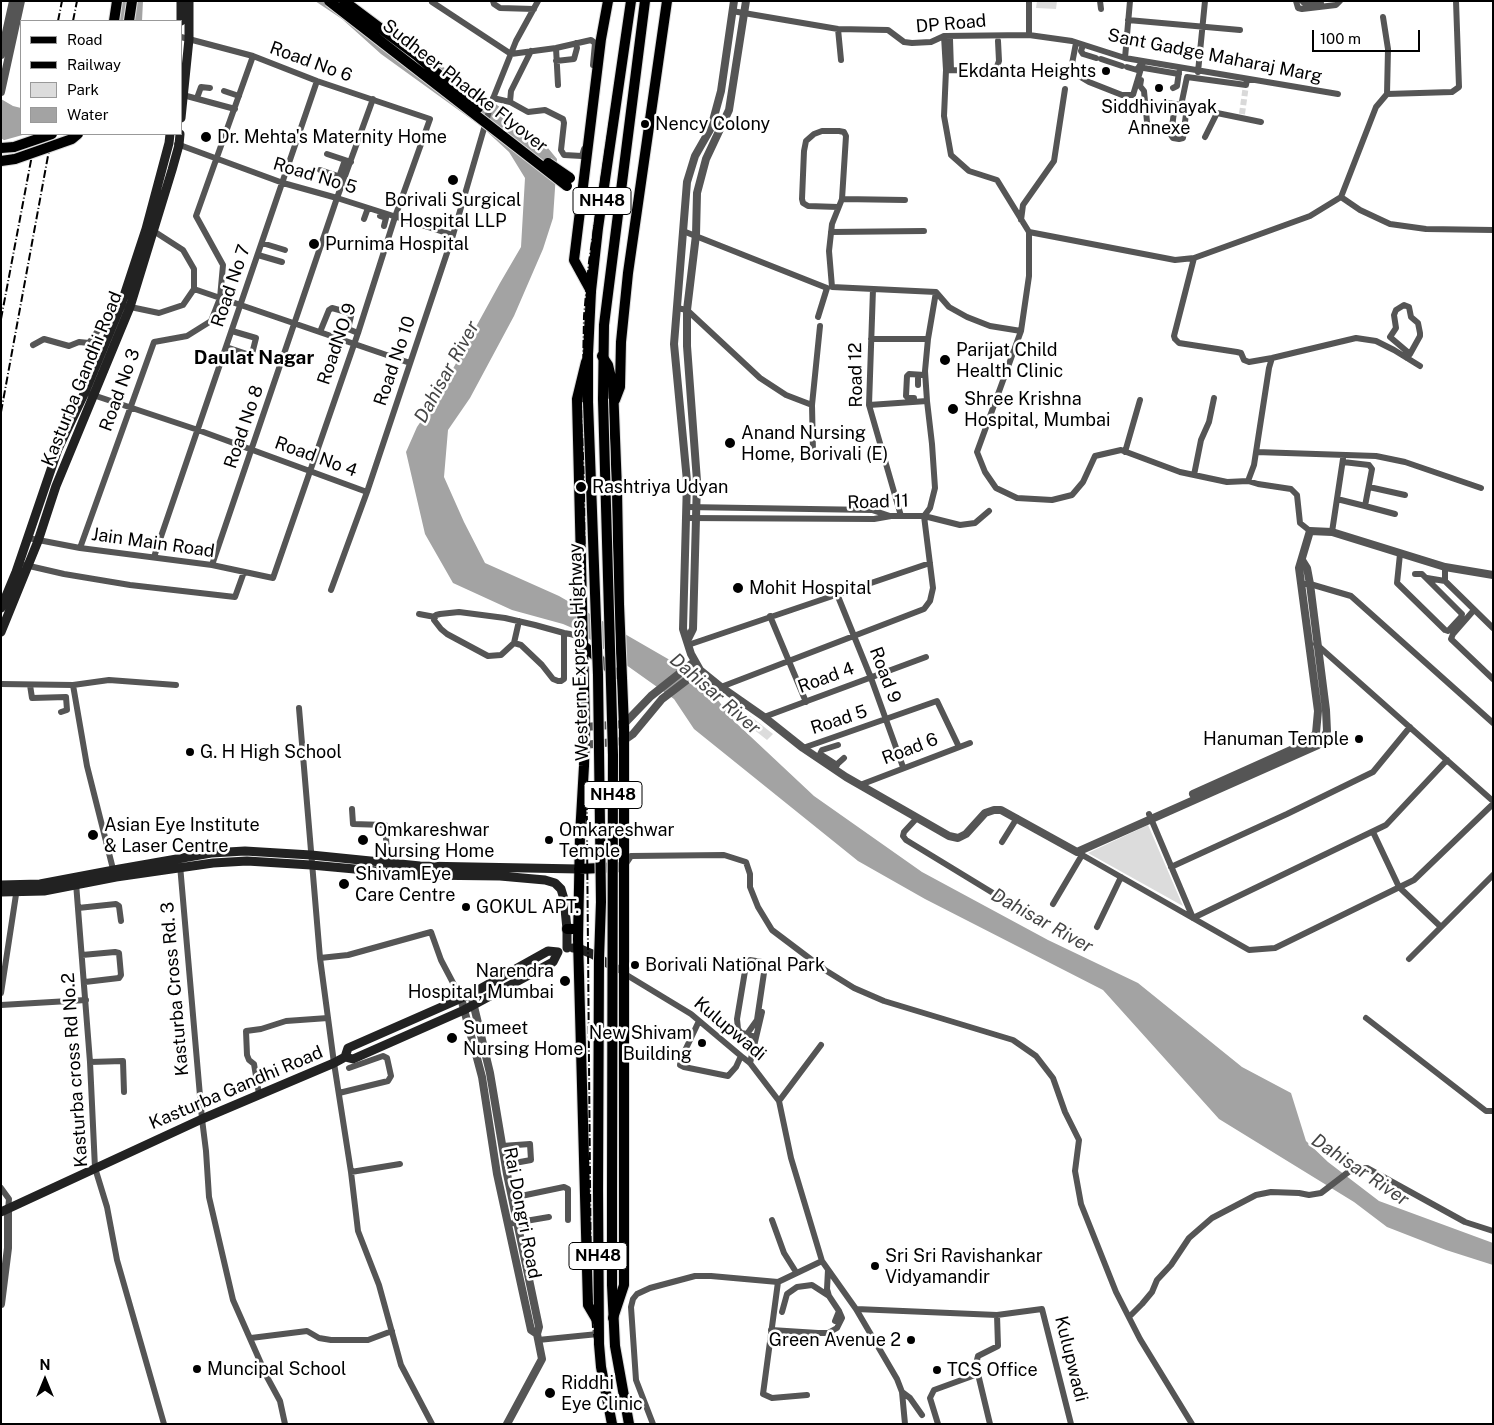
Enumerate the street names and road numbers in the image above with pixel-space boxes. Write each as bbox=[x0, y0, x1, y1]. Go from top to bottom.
street label: DP Road bbox=[915, 10, 987, 38]
street label: Sudheer Phadke Flyover bbox=[378, 15, 552, 157]
street label: Sant Gadge Maharaj Marg bbox=[1106, 25, 1324, 87]
street label: Road No 6 bbox=[267, 37, 355, 87]
street label: Road No 5 bbox=[270, 153, 360, 199]
road number: NH48 bbox=[573, 188, 631, 215]
street label: Road No 7 bbox=[207, 242, 255, 330]
street label: Kasturba Gandhi Road bbox=[37, 288, 127, 470]
street label: RoadNO 9 bbox=[313, 300, 361, 388]
street label: Road No 10 bbox=[370, 313, 420, 409]
street label: Road 12 bbox=[845, 342, 867, 408]
street label: Road No 3 bbox=[95, 346, 145, 434]
street label: Road No 8 bbox=[220, 383, 268, 471]
street label: Road No 4 bbox=[272, 432, 360, 482]
street label: Road 11 bbox=[847, 490, 909, 514]
street label: Jain Main Road bbox=[90, 524, 216, 562]
street label: Western Express Highway bbox=[564, 543, 594, 761]
street label: Road 9 bbox=[864, 644, 906, 706]
street label: Road 4 bbox=[795, 658, 857, 698]
street label: Road 5 bbox=[808, 701, 870, 739]
street label: Road 6 bbox=[879, 728, 941, 770]
road number: NH48 bbox=[584, 782, 642, 808]
street label: Kasturba Cross Rd. 3 bbox=[157, 901, 193, 1077]
street label: Kasturba cross Rd No.2 bbox=[57, 972, 93, 1168]
street label: Kulupwadi bbox=[689, 993, 771, 1065]
street label: Kasturba Gandhi Road bbox=[146, 1042, 326, 1134]
street label: Rai Dongri Road bbox=[499, 1145, 545, 1281]
road number: NH48 bbox=[569, 1242, 627, 1270]
street label: Kulupwadi bbox=[1050, 1314, 1092, 1404]

